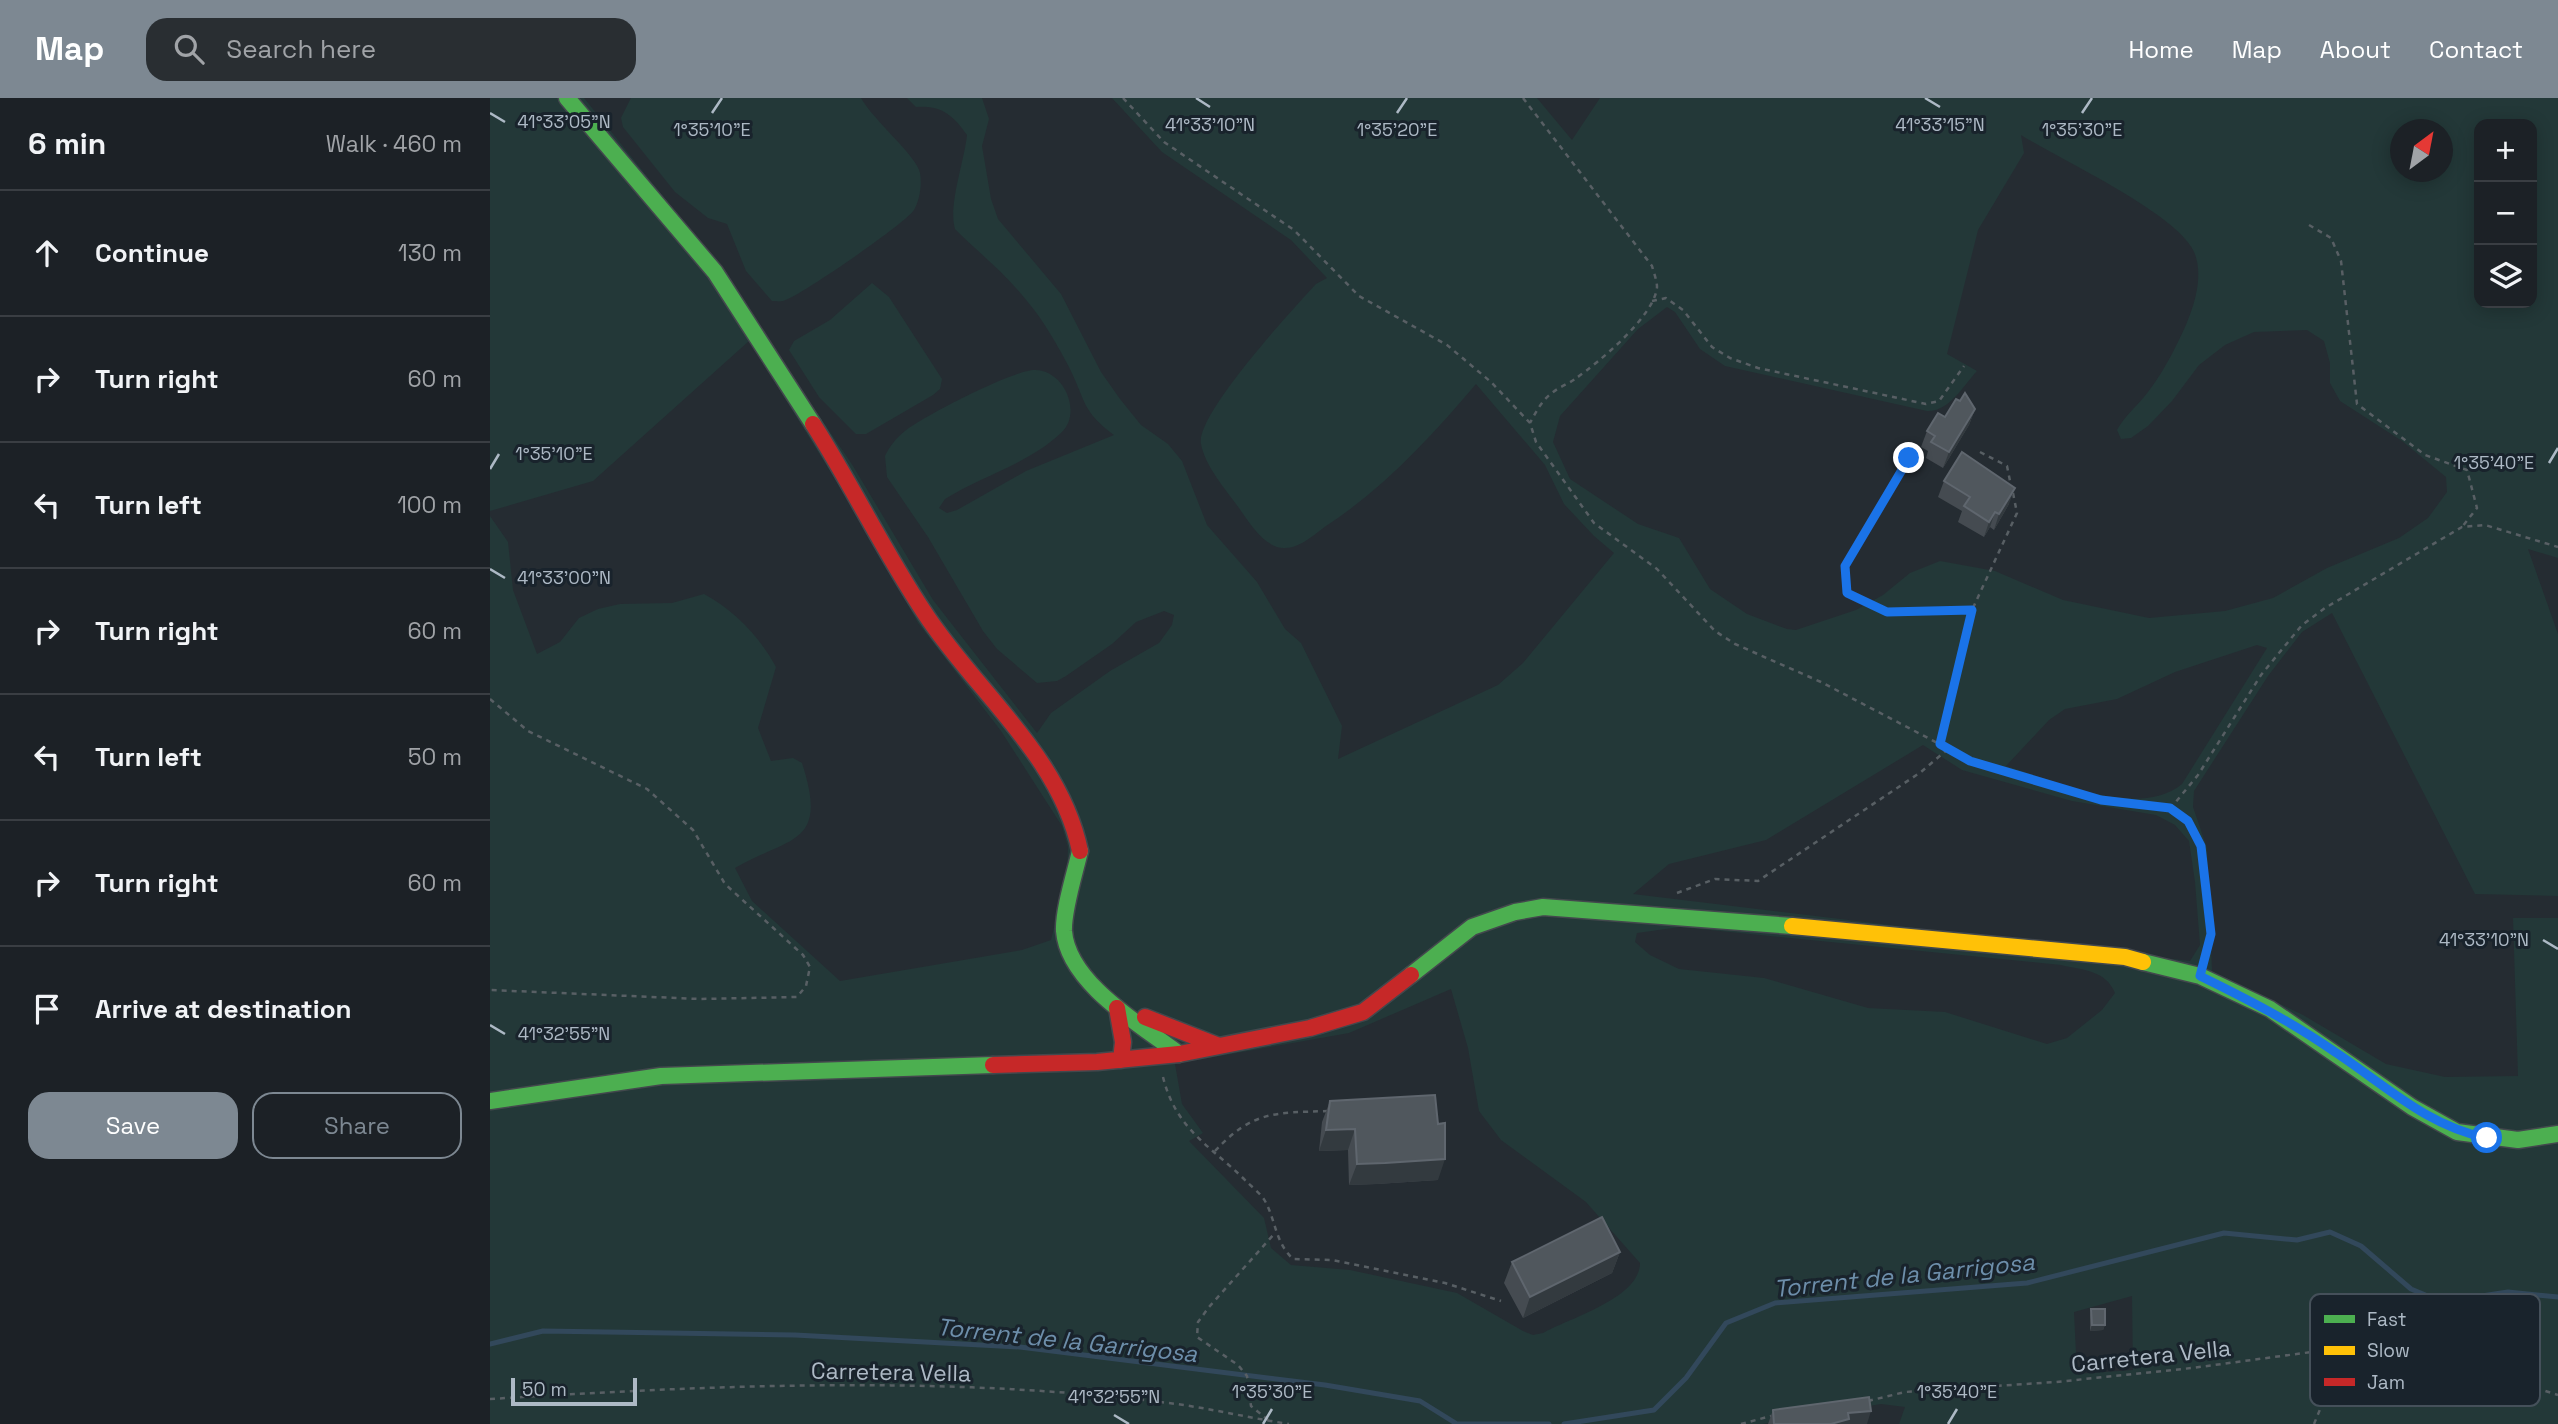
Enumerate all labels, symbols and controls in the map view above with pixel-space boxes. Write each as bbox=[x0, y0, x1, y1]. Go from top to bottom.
search box bbox=[146, 18, 636, 81]
text: Map bbox=[35, 28, 104, 70]
icon: search bbox=[170, 30, 208, 68]
text: Search here bbox=[226, 32, 376, 66]
text: Home bbox=[2128, 34, 2194, 65]
text: Map bbox=[2232, 34, 2282, 65]
text: About bbox=[2320, 34, 2391, 65]
text: Contact bbox=[2429, 34, 2523, 65]
text: 41°33'05"N bbox=[517, 110, 611, 133]
text: 41°33'10"N bbox=[1165, 113, 1255, 136]
text: 41°33'15"N bbox=[1895, 113, 1985, 136]
text: 1°35'10"E bbox=[673, 118, 751, 141]
text: 1°35'20"E bbox=[1357, 118, 1437, 141]
text: 1°35'30"E bbox=[2042, 118, 2122, 141]
north arrow bbox=[2390, 119, 2453, 182]
map controls bbox=[2474, 119, 2537, 308]
button: + bbox=[2474, 119, 2537, 182]
text: 6 min bbox=[28, 124, 106, 163]
text: Walk · 460 m bbox=[326, 129, 462, 159]
button: − bbox=[2474, 182, 2537, 245]
icon: ahead bbox=[28, 234, 66, 272]
text: Continue bbox=[95, 236, 209, 270]
text: 130 m bbox=[398, 238, 462, 268]
button: layers bbox=[2474, 245, 2537, 308]
icon: right bbox=[28, 360, 66, 398]
text: Turn right bbox=[95, 362, 219, 396]
text: 60 m bbox=[407, 364, 462, 394]
text: 1°35'10"E bbox=[515, 442, 593, 465]
route end bbox=[1893, 442, 1924, 473]
text: 1°35'40"E bbox=[2454, 451, 2534, 474]
icon: left bbox=[28, 486, 66, 524]
text: Turn left bbox=[95, 488, 202, 522]
text: 100 m bbox=[397, 490, 462, 520]
text: 41°33'00"N bbox=[517, 566, 611, 589]
icon: right bbox=[28, 612, 66, 650]
text: Turn right bbox=[95, 614, 219, 648]
text: 60 m bbox=[407, 616, 462, 646]
icon: left bbox=[28, 738, 66, 776]
text: Turn left bbox=[95, 740, 202, 774]
text: 50 m bbox=[408, 742, 462, 772]
icon: right bbox=[28, 864, 66, 902]
text: Turn right bbox=[95, 866, 219, 900]
text: 60 m bbox=[407, 868, 462, 898]
text: 41°33'10"N bbox=[2439, 928, 2529, 951]
icon: arrive bbox=[28, 990, 66, 1028]
text: Arrive at destination bbox=[95, 992, 352, 1026]
text: 41°32'55"N bbox=[518, 1022, 610, 1045]
button: Save bbox=[28, 1092, 238, 1159]
button: Share bbox=[252, 1092, 462, 1159]
route start bbox=[2471, 1122, 2502, 1153]
water label: Torrent de la Garrigosa bbox=[1772, 1246, 2036, 1304]
legend bbox=[2310, 1294, 2540, 1406]
text: Fast bbox=[2367, 1307, 2407, 1332]
water label: Torrent de la Garrigosa bbox=[935, 1311, 1199, 1369]
street label: Carretera Vella bbox=[2070, 1333, 2232, 1379]
text: Slow bbox=[2367, 1338, 2410, 1363]
street label: Carretera Vella bbox=[811, 1356, 971, 1388]
text: Jam bbox=[2367, 1370, 2405, 1395]
scale bar bbox=[511, 1375, 637, 1407]
text: 50 m bbox=[522, 1377, 567, 1402]
text: 1°35'30"E bbox=[1232, 1380, 1312, 1403]
text: 1°35'40"E bbox=[1917, 1380, 1997, 1403]
text: 41°32'55"N bbox=[1068, 1385, 1160, 1408]

